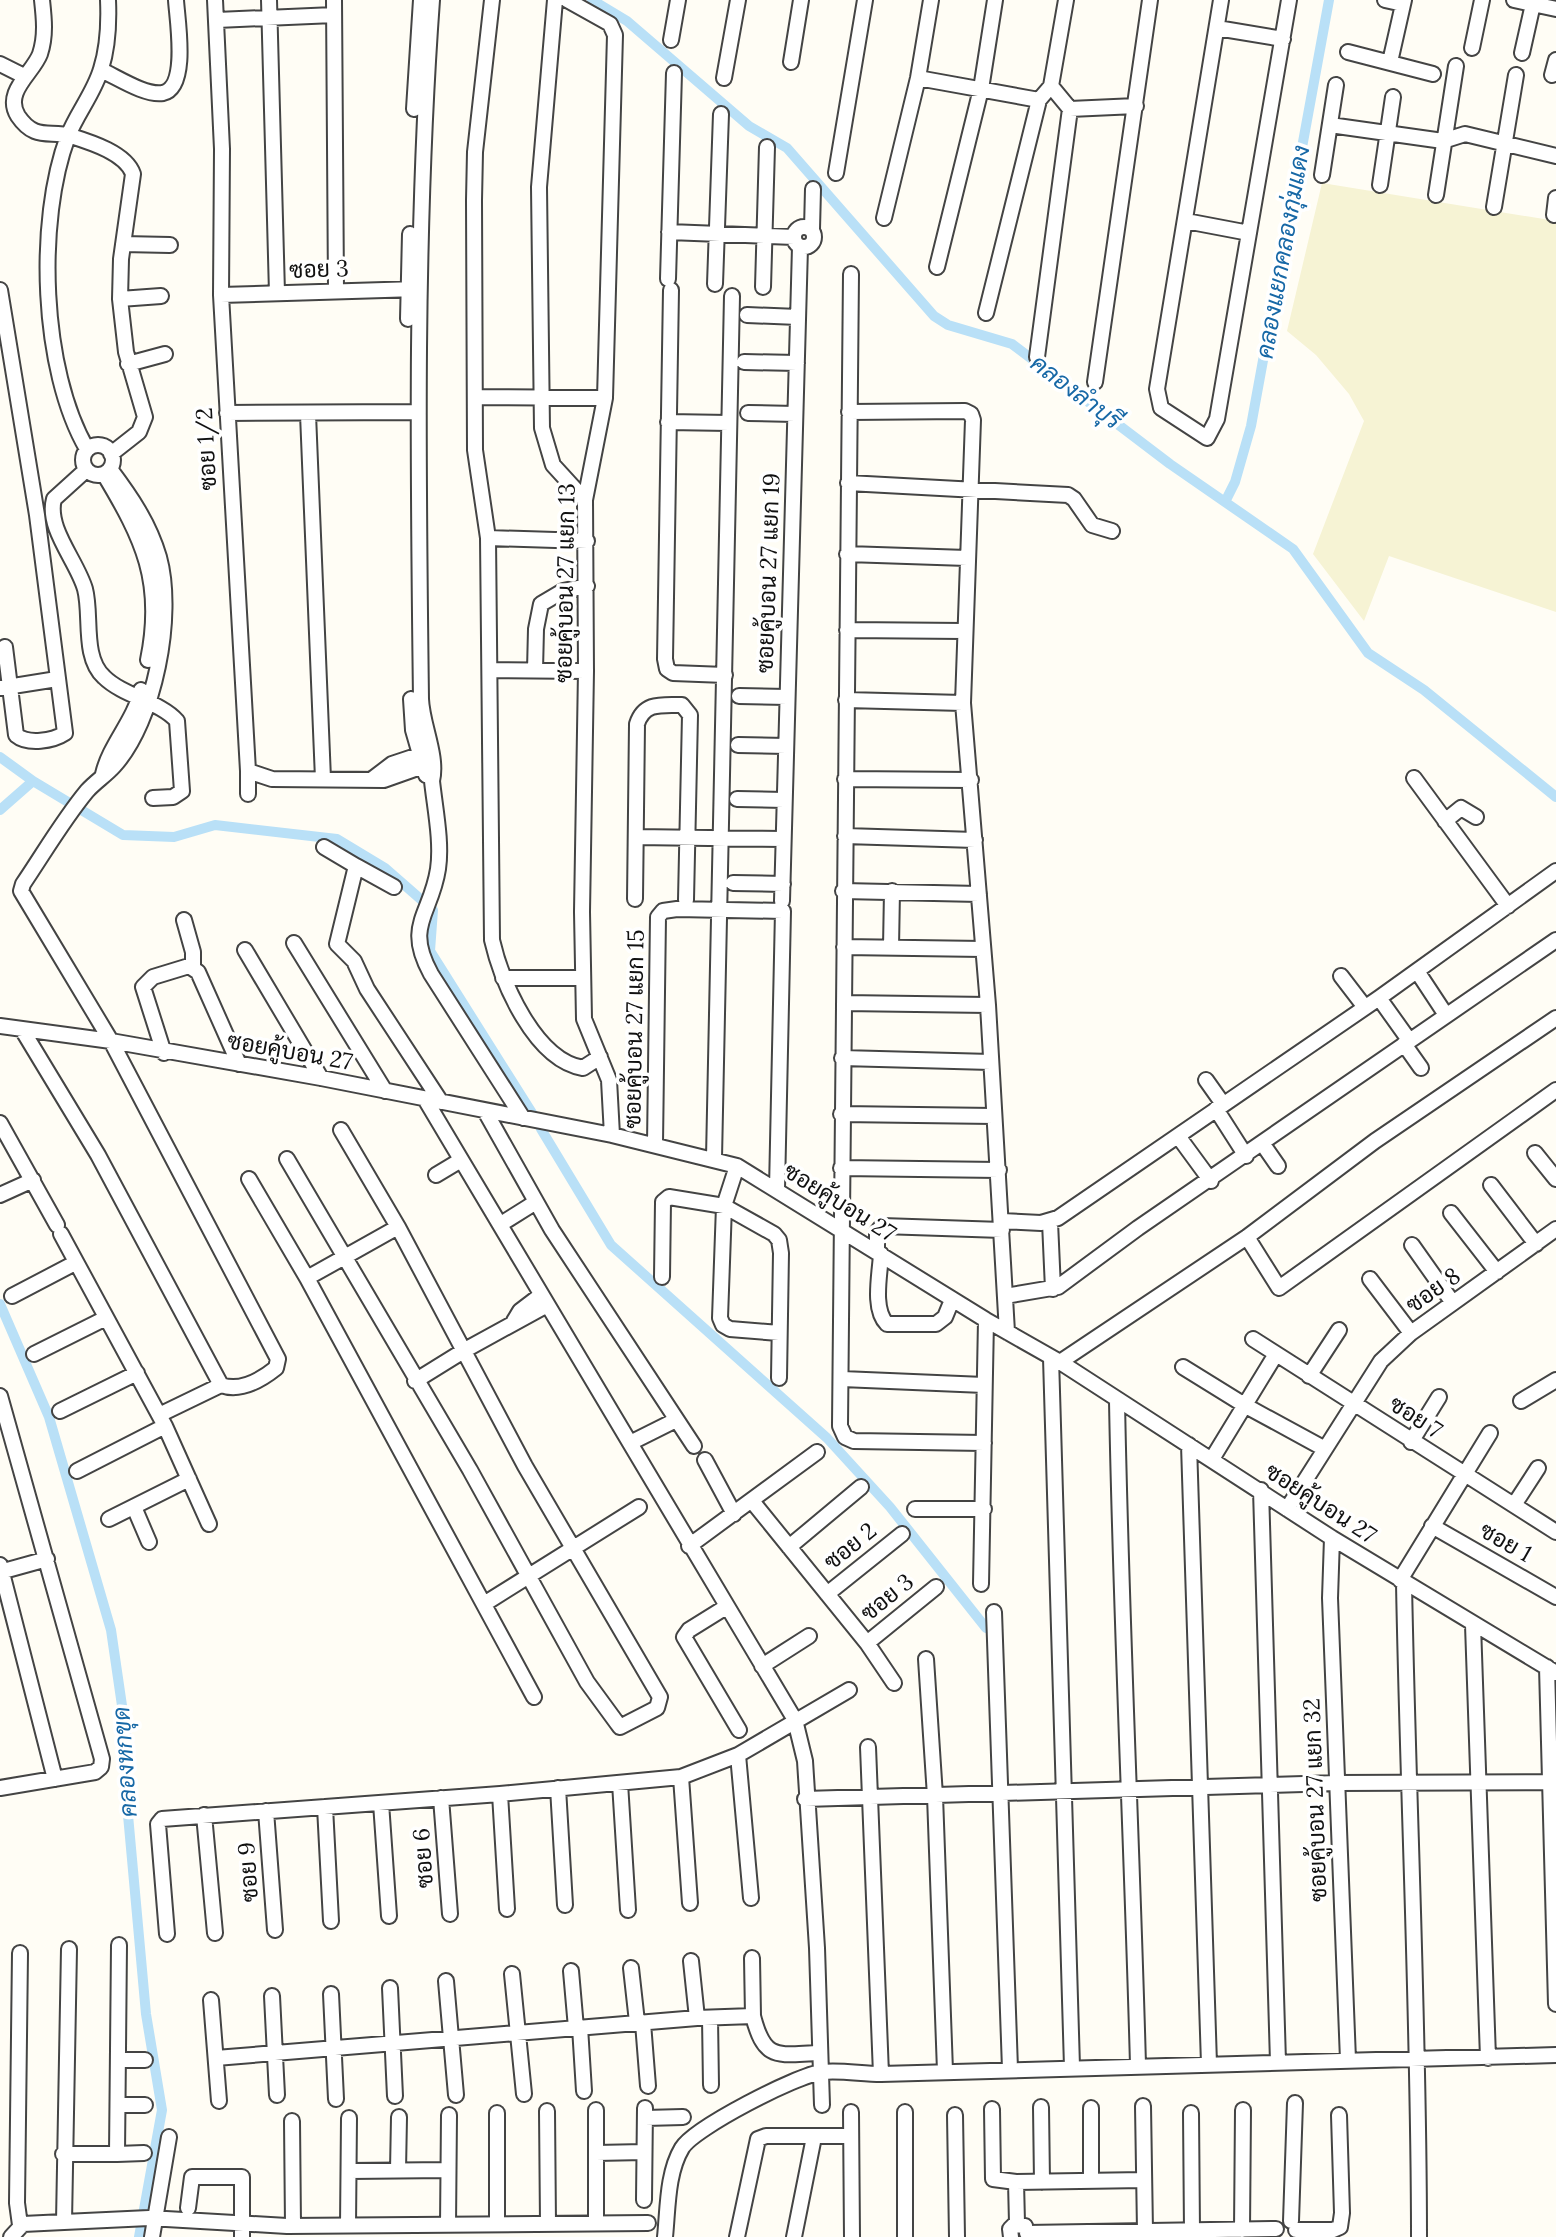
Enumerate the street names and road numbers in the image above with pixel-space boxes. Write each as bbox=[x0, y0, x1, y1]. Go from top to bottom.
street label: ซอย 3 bbox=[289, 253, 349, 284]
street label: ซอย 1/2 bbox=[189, 407, 223, 491]
street label: ซอยคู้บอน 27 แยก 19 bbox=[750, 472, 788, 674]
street label: ซอยคู้บอน 27 แยก 13 bbox=[548, 483, 584, 683]
street label: ซอยคู้บอน 27 แยก 15 bbox=[617, 929, 653, 1129]
street label: ซอยคู้บอน 27 bbox=[225, 1025, 355, 1079]
street label: ซอยคู้บอน 27 bbox=[777, 1156, 902, 1250]
street label: ซอย 8 bbox=[1400, 1261, 1466, 1319]
street label: ซอย 7 bbox=[1384, 1389, 1449, 1445]
street label: ซอยคู้บอน 27 bbox=[1259, 1456, 1383, 1552]
street label: ซอย 1 bbox=[1475, 1515, 1537, 1568]
street label: ซอย 2 bbox=[818, 1516, 882, 1576]
street label: ซอย 3 bbox=[854, 1567, 919, 1627]
street label: ซอยคู้บอน 27 แยก 32 bbox=[1296, 1698, 1336, 1902]
street label: ซอย 6 bbox=[406, 1827, 439, 1889]
street label: ซอย 9 bbox=[231, 1841, 264, 1903]

